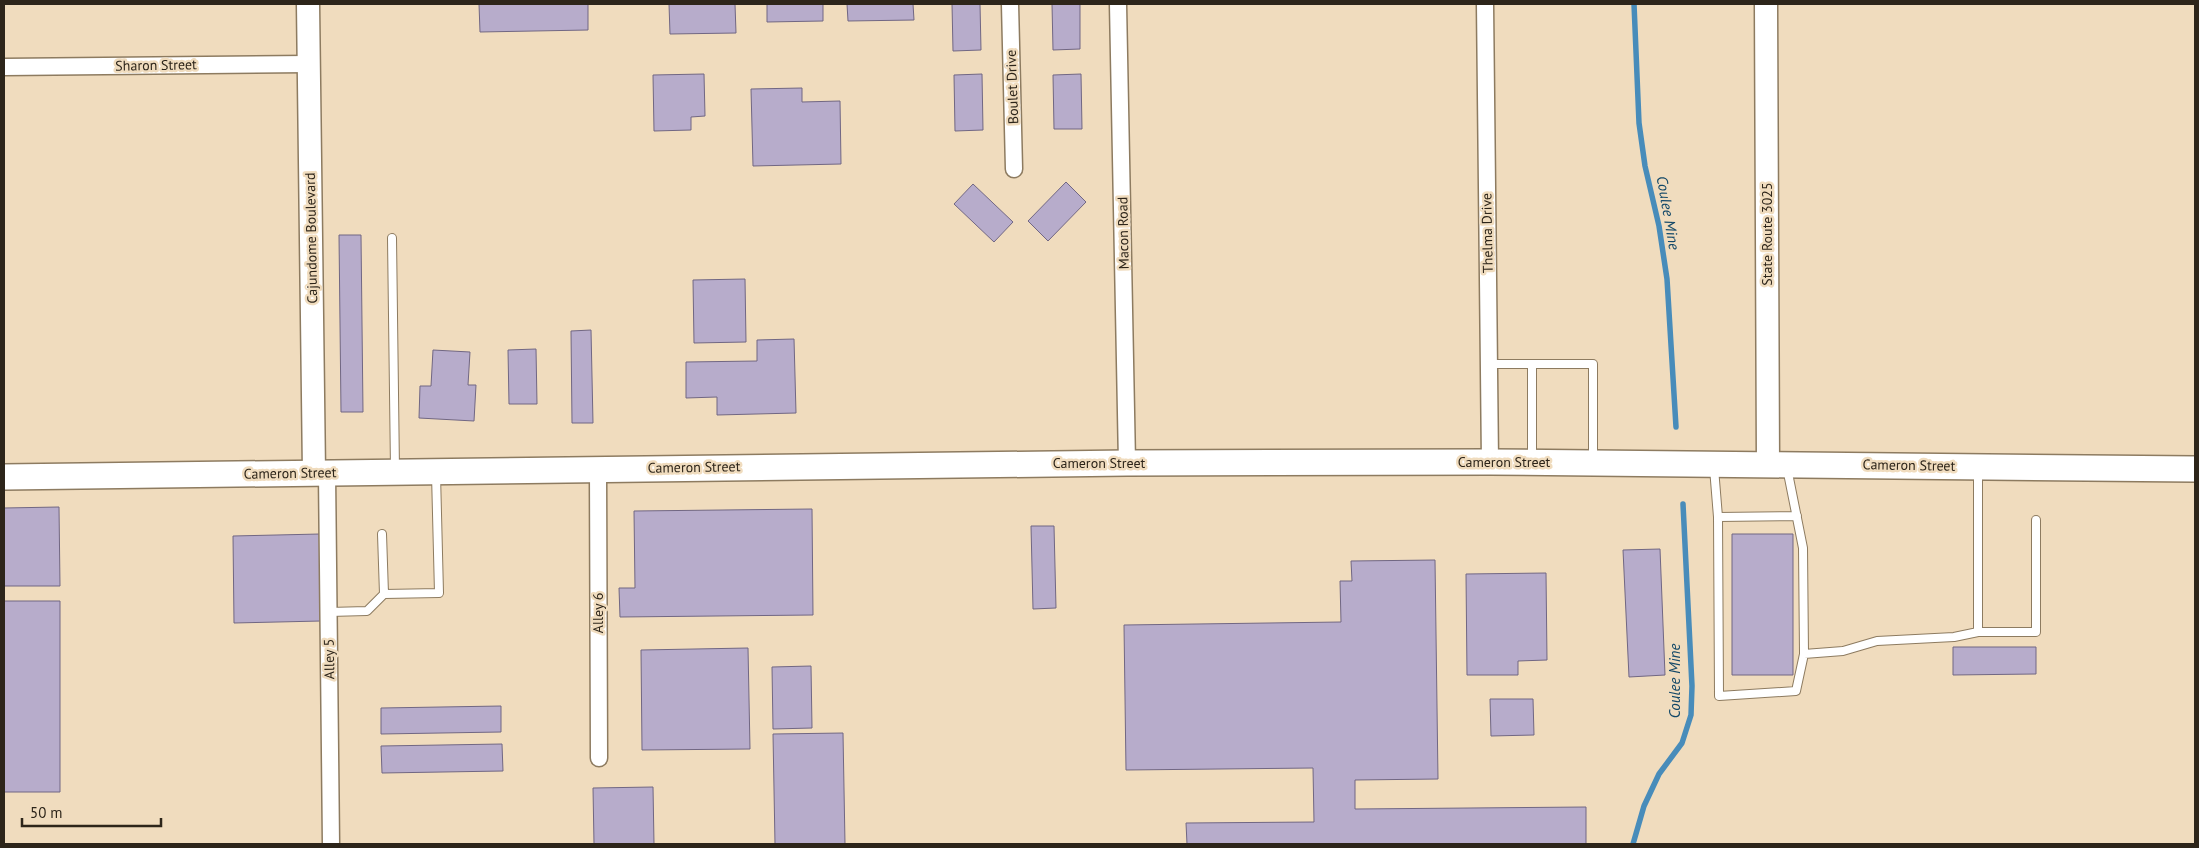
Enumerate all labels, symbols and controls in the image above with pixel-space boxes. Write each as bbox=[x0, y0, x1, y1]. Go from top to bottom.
street label: Boulet Drive bbox=[1002, 50, 1022, 124]
street label: Sharon Street bbox=[115, 55, 197, 75]
street label: Cajundome Boulevard bbox=[301, 172, 321, 304]
water label: Coulee Mine bbox=[1653, 175, 1684, 251]
street label: State Route 3025 bbox=[1758, 182, 1776, 286]
street label: Thelma Drive bbox=[1477, 193, 1497, 273]
street label: Macon Road bbox=[1113, 197, 1133, 269]
street label: Cameron Street bbox=[1458, 453, 1551, 471]
street label: Cameron Street bbox=[1053, 454, 1146, 472]
street label: Cameron Street bbox=[1863, 455, 1956, 475]
street label: Cameron Street bbox=[648, 457, 741, 477]
street label: Cameron Street bbox=[244, 463, 337, 483]
street label: Alley 6 bbox=[589, 593, 607, 633]
street label: Alley 5 bbox=[320, 639, 338, 679]
water label: Coulee Mine bbox=[1665, 644, 1684, 718]
scale bar bbox=[22, 796, 161, 828]
text: 50 m bbox=[30, 803, 63, 822]

